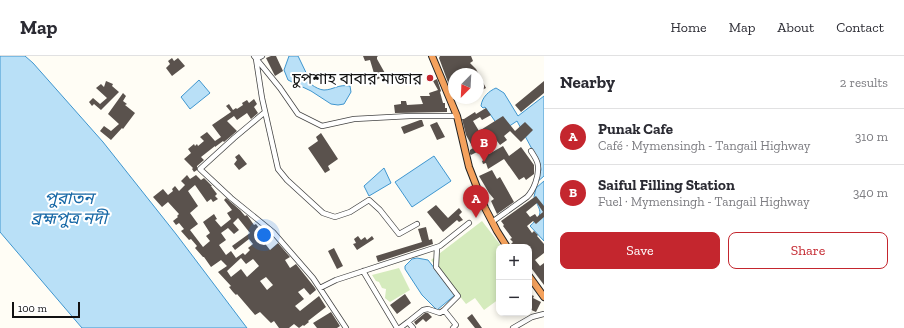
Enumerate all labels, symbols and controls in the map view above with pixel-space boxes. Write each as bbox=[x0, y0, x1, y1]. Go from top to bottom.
text: Map bbox=[20, 16, 57, 39]
text: Home bbox=[671, 19, 707, 36]
text: Map bbox=[729, 19, 755, 36]
text: About bbox=[777, 19, 814, 36]
text: Contact bbox=[836, 19, 884, 36]
north arrow bbox=[448, 68, 484, 104]
place label: চুপশাহ বাবার মাজার bbox=[291, 69, 422, 88]
text: Nearby bbox=[560, 72, 615, 92]
marker: চুপশাহ বাবার মাজার bbox=[425, 73, 435, 83]
text: 2 results bbox=[840, 75, 888, 90]
text: Punak Cafe bbox=[598, 120, 673, 138]
pin: B bbox=[471, 129, 497, 162]
text: A bbox=[569, 129, 577, 144]
text: 310 m bbox=[855, 129, 888, 144]
text: Café · Mymensingh - Tangail Highway bbox=[598, 138, 810, 153]
text: Saiful Filling Station bbox=[598, 176, 735, 194]
pin: A bbox=[463, 185, 489, 218]
text: B bbox=[569, 185, 577, 200]
text: 340 m bbox=[853, 185, 888, 200]
water label: পুরাতন ব্রহ্মপুত্র নদী bbox=[31, 188, 110, 228]
text: Fuel · Mymensingh - Tangail Highway bbox=[598, 194, 810, 209]
your location bbox=[254, 225, 274, 245]
button: Save bbox=[560, 232, 720, 269]
button: Share bbox=[728, 232, 888, 269]
map controls bbox=[496, 244, 532, 316]
button: + bbox=[496, 244, 532, 280]
button: − bbox=[496, 280, 532, 316]
scale bar bbox=[12, 300, 80, 319]
text: 100 m bbox=[18, 302, 47, 315]

